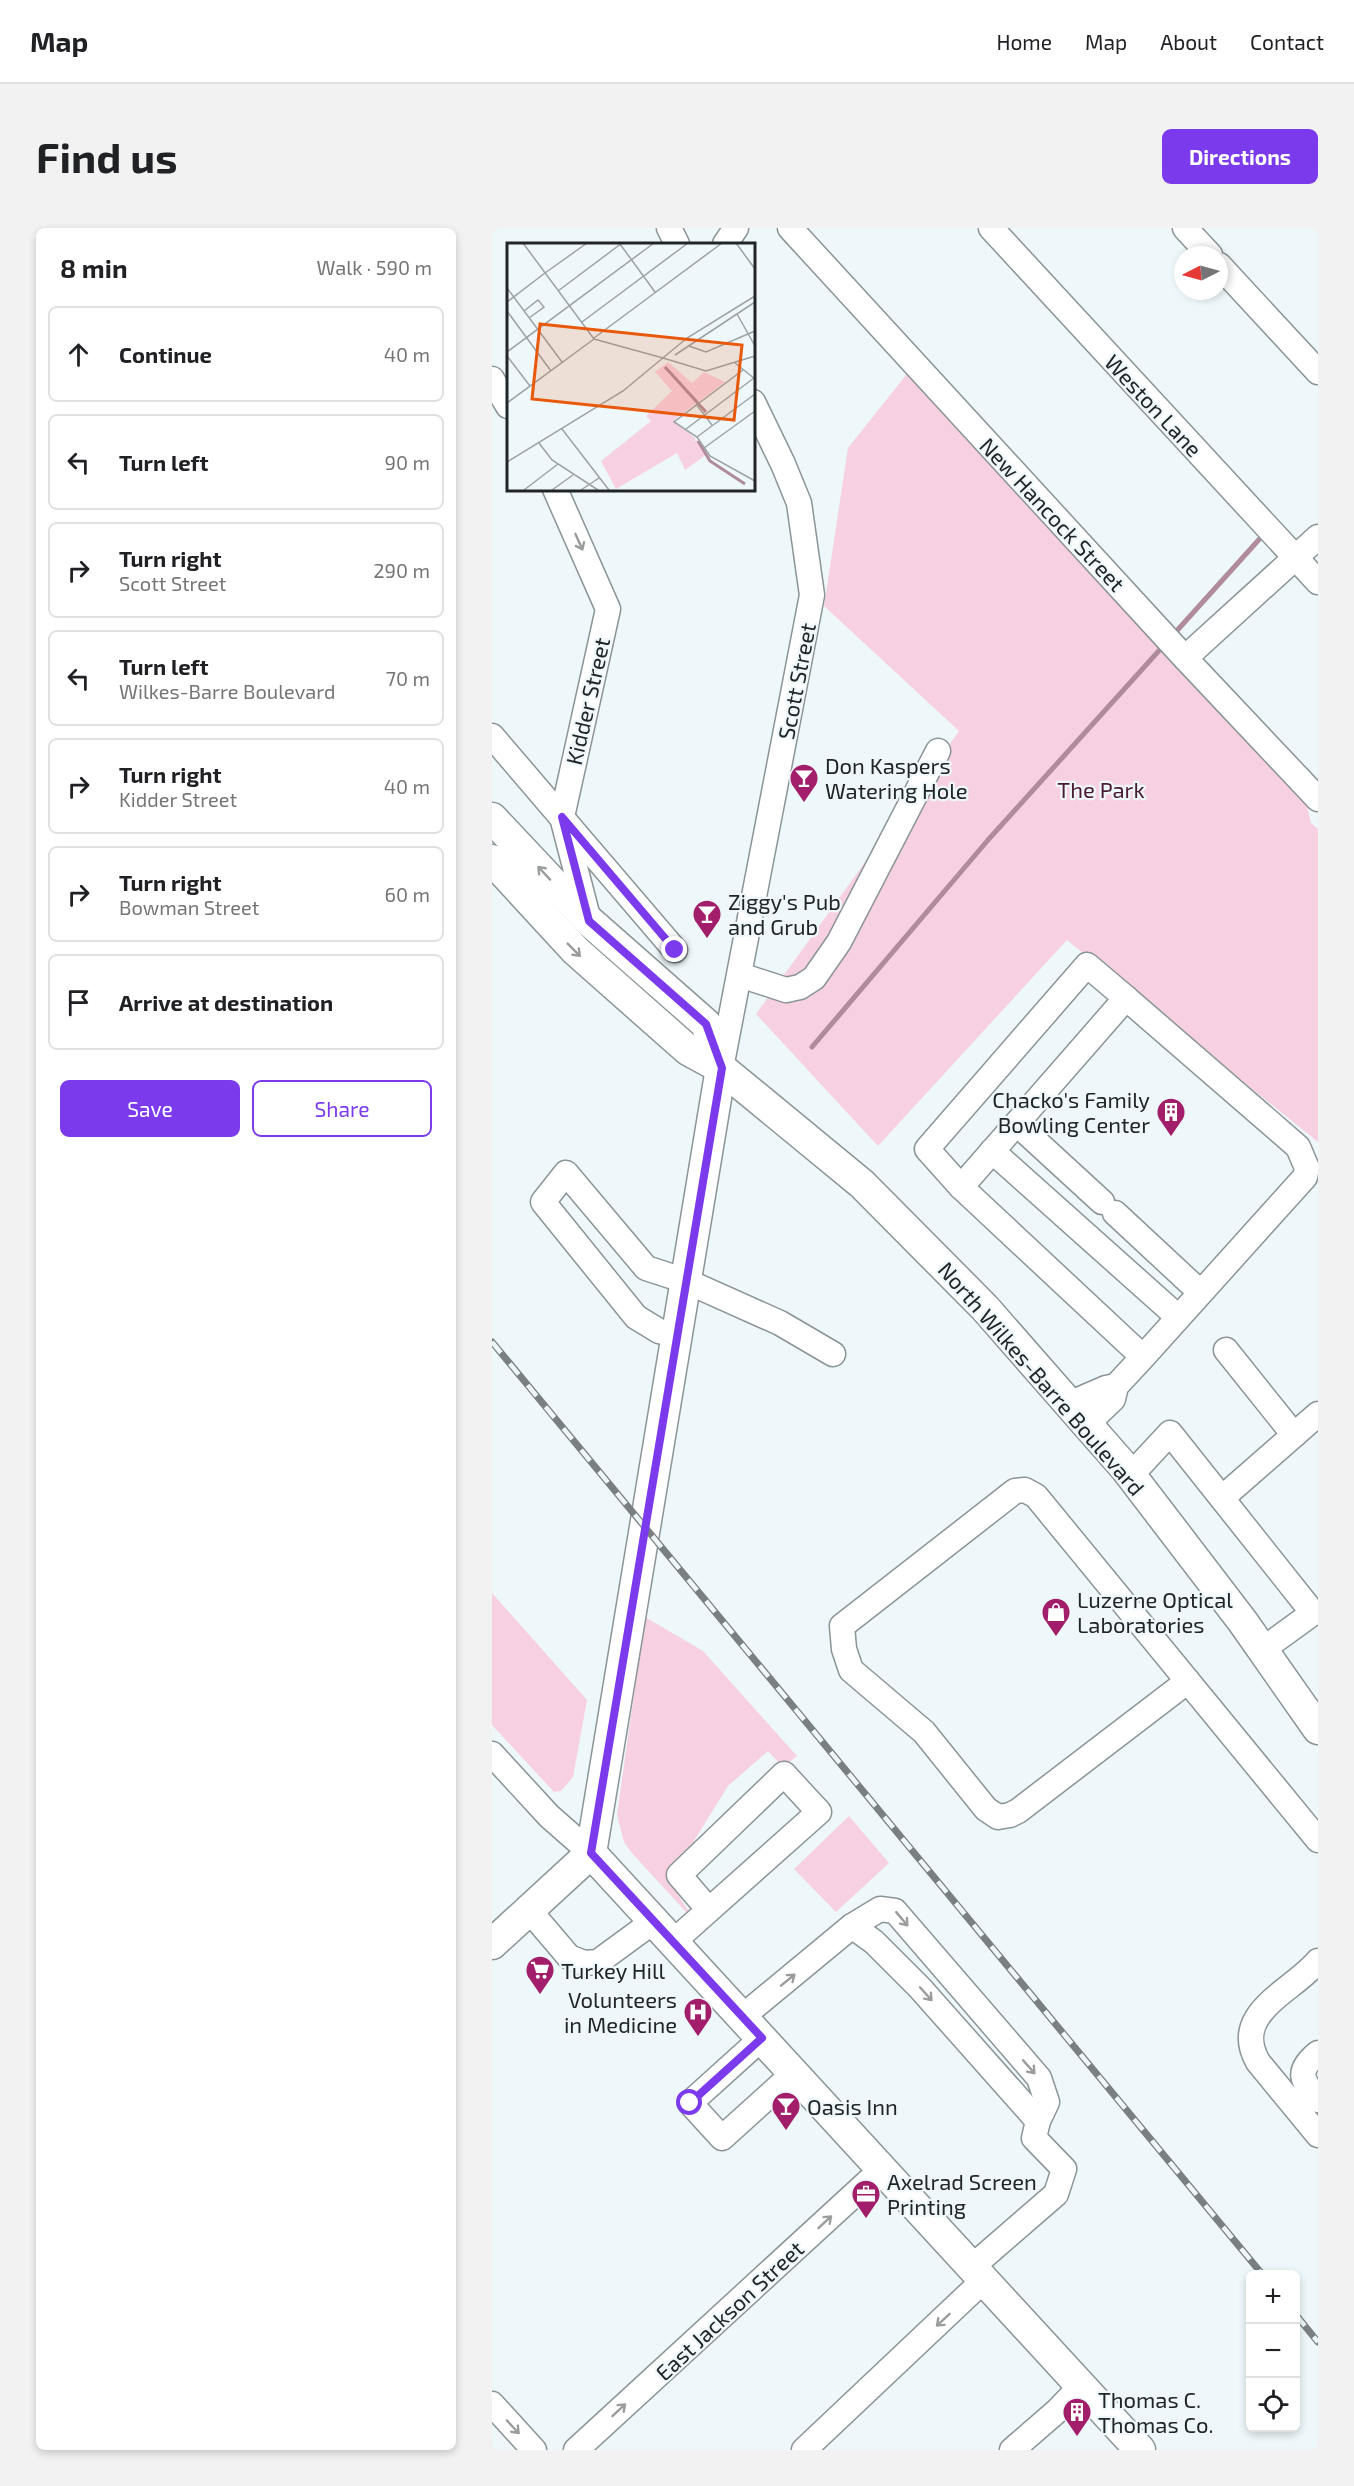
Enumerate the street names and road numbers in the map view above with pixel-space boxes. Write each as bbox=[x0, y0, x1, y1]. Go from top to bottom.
street label: Weston Lane bbox=[1100, 349, 1208, 461]
street label: New Hancock Street bbox=[975, 432, 1131, 596]
street label: Scott Street bbox=[772, 620, 820, 742]
street label: Kidder Street bbox=[560, 635, 614, 767]
street label: North Wilkes-Barre Boulevard bbox=[934, 1256, 1150, 1500]
street label: East Jackson Street bbox=[650, 2235, 808, 2385]

